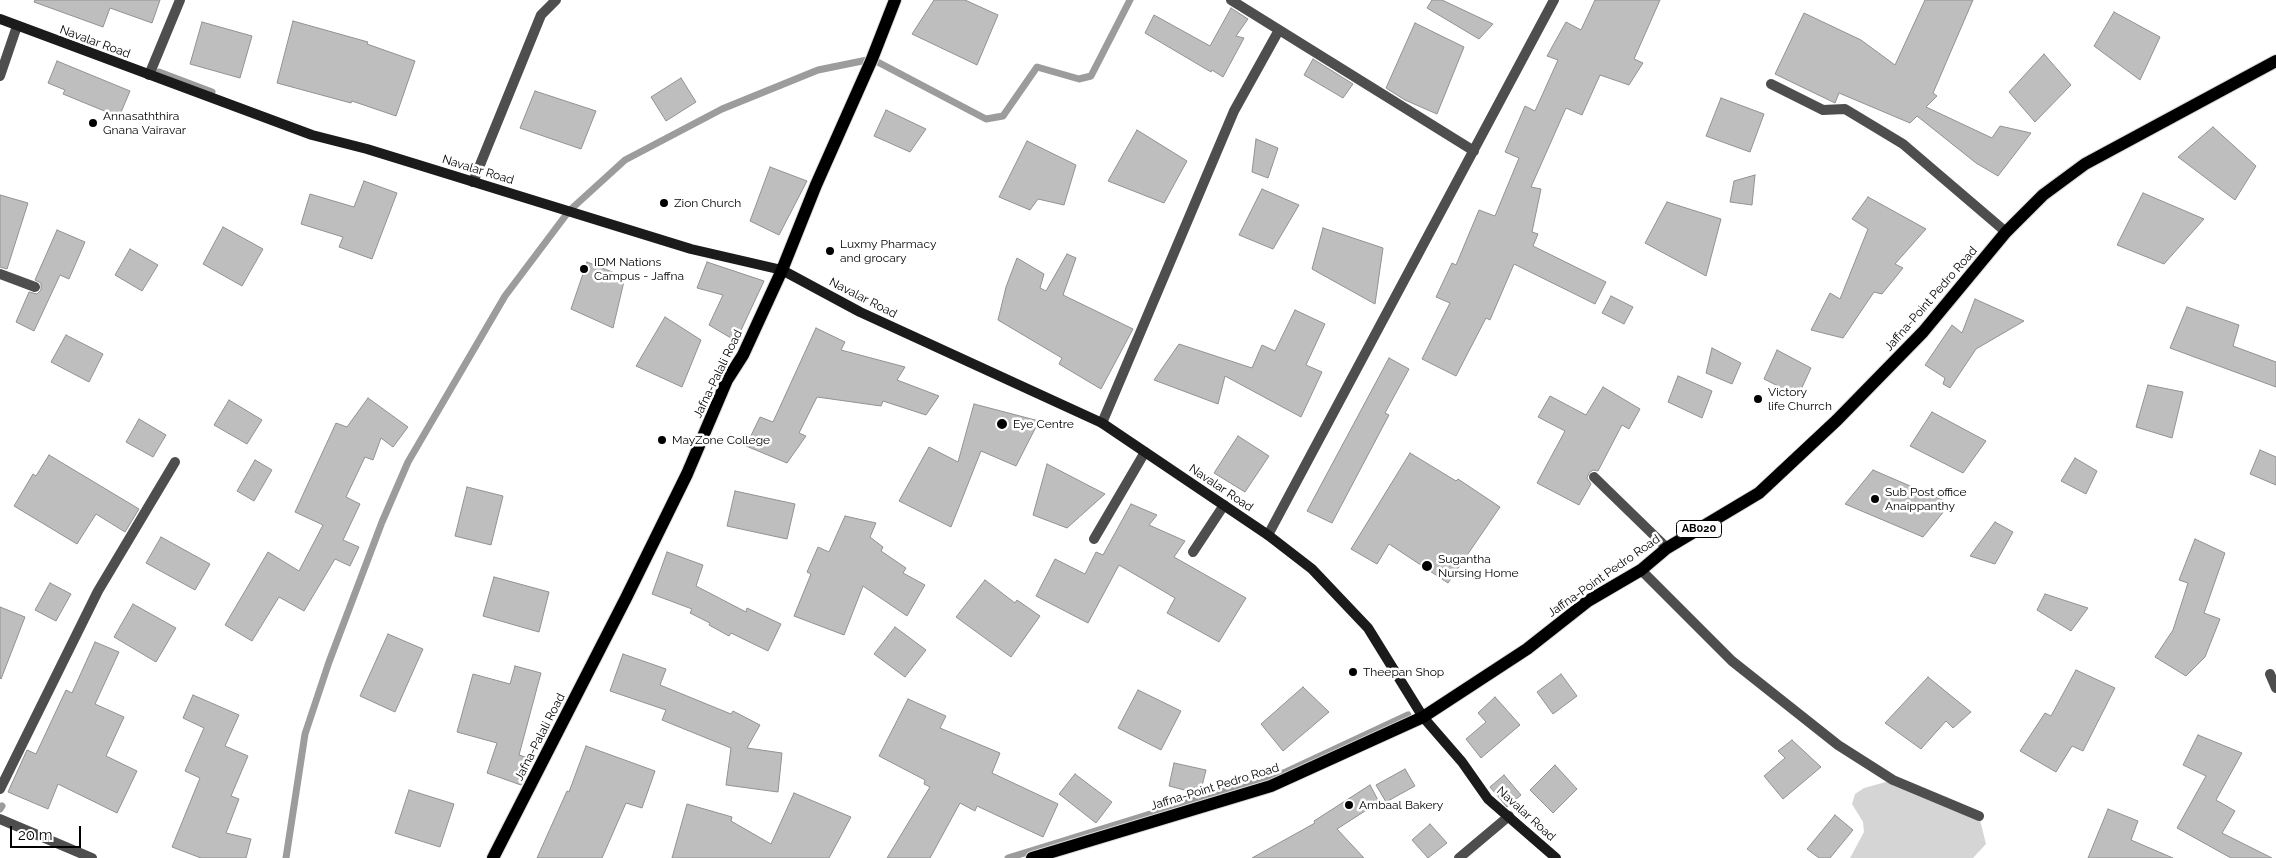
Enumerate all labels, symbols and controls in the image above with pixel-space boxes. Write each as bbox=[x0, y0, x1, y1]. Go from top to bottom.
street label: Navalar Road bbox=[58, 23, 132, 61]
place label: Annasaththira Gnana Vairavar bbox=[103, 109, 186, 137]
marker: Annasaththira Gnana Vairavar bbox=[87, 117, 99, 129]
street label: Navalar Road bbox=[440, 152, 516, 188]
place label: Zion Church bbox=[674, 196, 741, 210]
marker: Zion Church bbox=[658, 197, 670, 209]
place label: Luxmy Pharmacy and grocary bbox=[840, 237, 936, 265]
street label: Jaffna-Point Pedro Road bbox=[1882, 244, 1980, 354]
marker: Luxmy Pharmacy and grocary bbox=[824, 245, 836, 257]
place label: IDM Nations Campus - Jaffna bbox=[594, 255, 684, 283]
marker: IDM Nations Campus - Jaffna bbox=[578, 263, 590, 275]
street label: Navalar Road bbox=[827, 275, 899, 321]
street label: Jafna-Palali Road bbox=[690, 328, 746, 420]
place label: Victory life Churrch bbox=[1768, 385, 1832, 413]
marker: Victory life Churrch bbox=[1752, 393, 1764, 405]
marker: Eye Centre bbox=[995, 417, 1009, 431]
place label: Eye Centre bbox=[1013, 417, 1074, 431]
place label: MayZone College bbox=[672, 433, 770, 447]
marker: MayZone College bbox=[656, 434, 668, 446]
street label: Navalar Road bbox=[1186, 461, 1256, 515]
place label: Sub Post office Anaippanthy bbox=[1885, 485, 1967, 513]
marker: Sub Post office Anaippanthy bbox=[1869, 493, 1881, 505]
road number: AB020 bbox=[1676, 520, 1722, 538]
street label: Jaffna-Point Pedro Road bbox=[1545, 532, 1663, 620]
place label: Sugantha Nursing Home bbox=[1438, 552, 1518, 580]
marker: Sugantha Nursing Home bbox=[1420, 559, 1434, 573]
place label: Theepan Shop bbox=[1363, 665, 1444, 679]
marker: Theepan Shop bbox=[1347, 666, 1359, 678]
street label: Jafna-Palali Road bbox=[512, 691, 568, 783]
street label: Jaffna-Point Pedro Road bbox=[1149, 761, 1281, 813]
street label: Navalar Road bbox=[1494, 784, 1558, 844]
place label: Ambaal Bakery bbox=[1359, 798, 1443, 812]
marker: Ambaal Bakery bbox=[1343, 799, 1355, 811]
scale bar bbox=[12, 816, 84, 848]
text: 20 m bbox=[18, 826, 53, 844]

